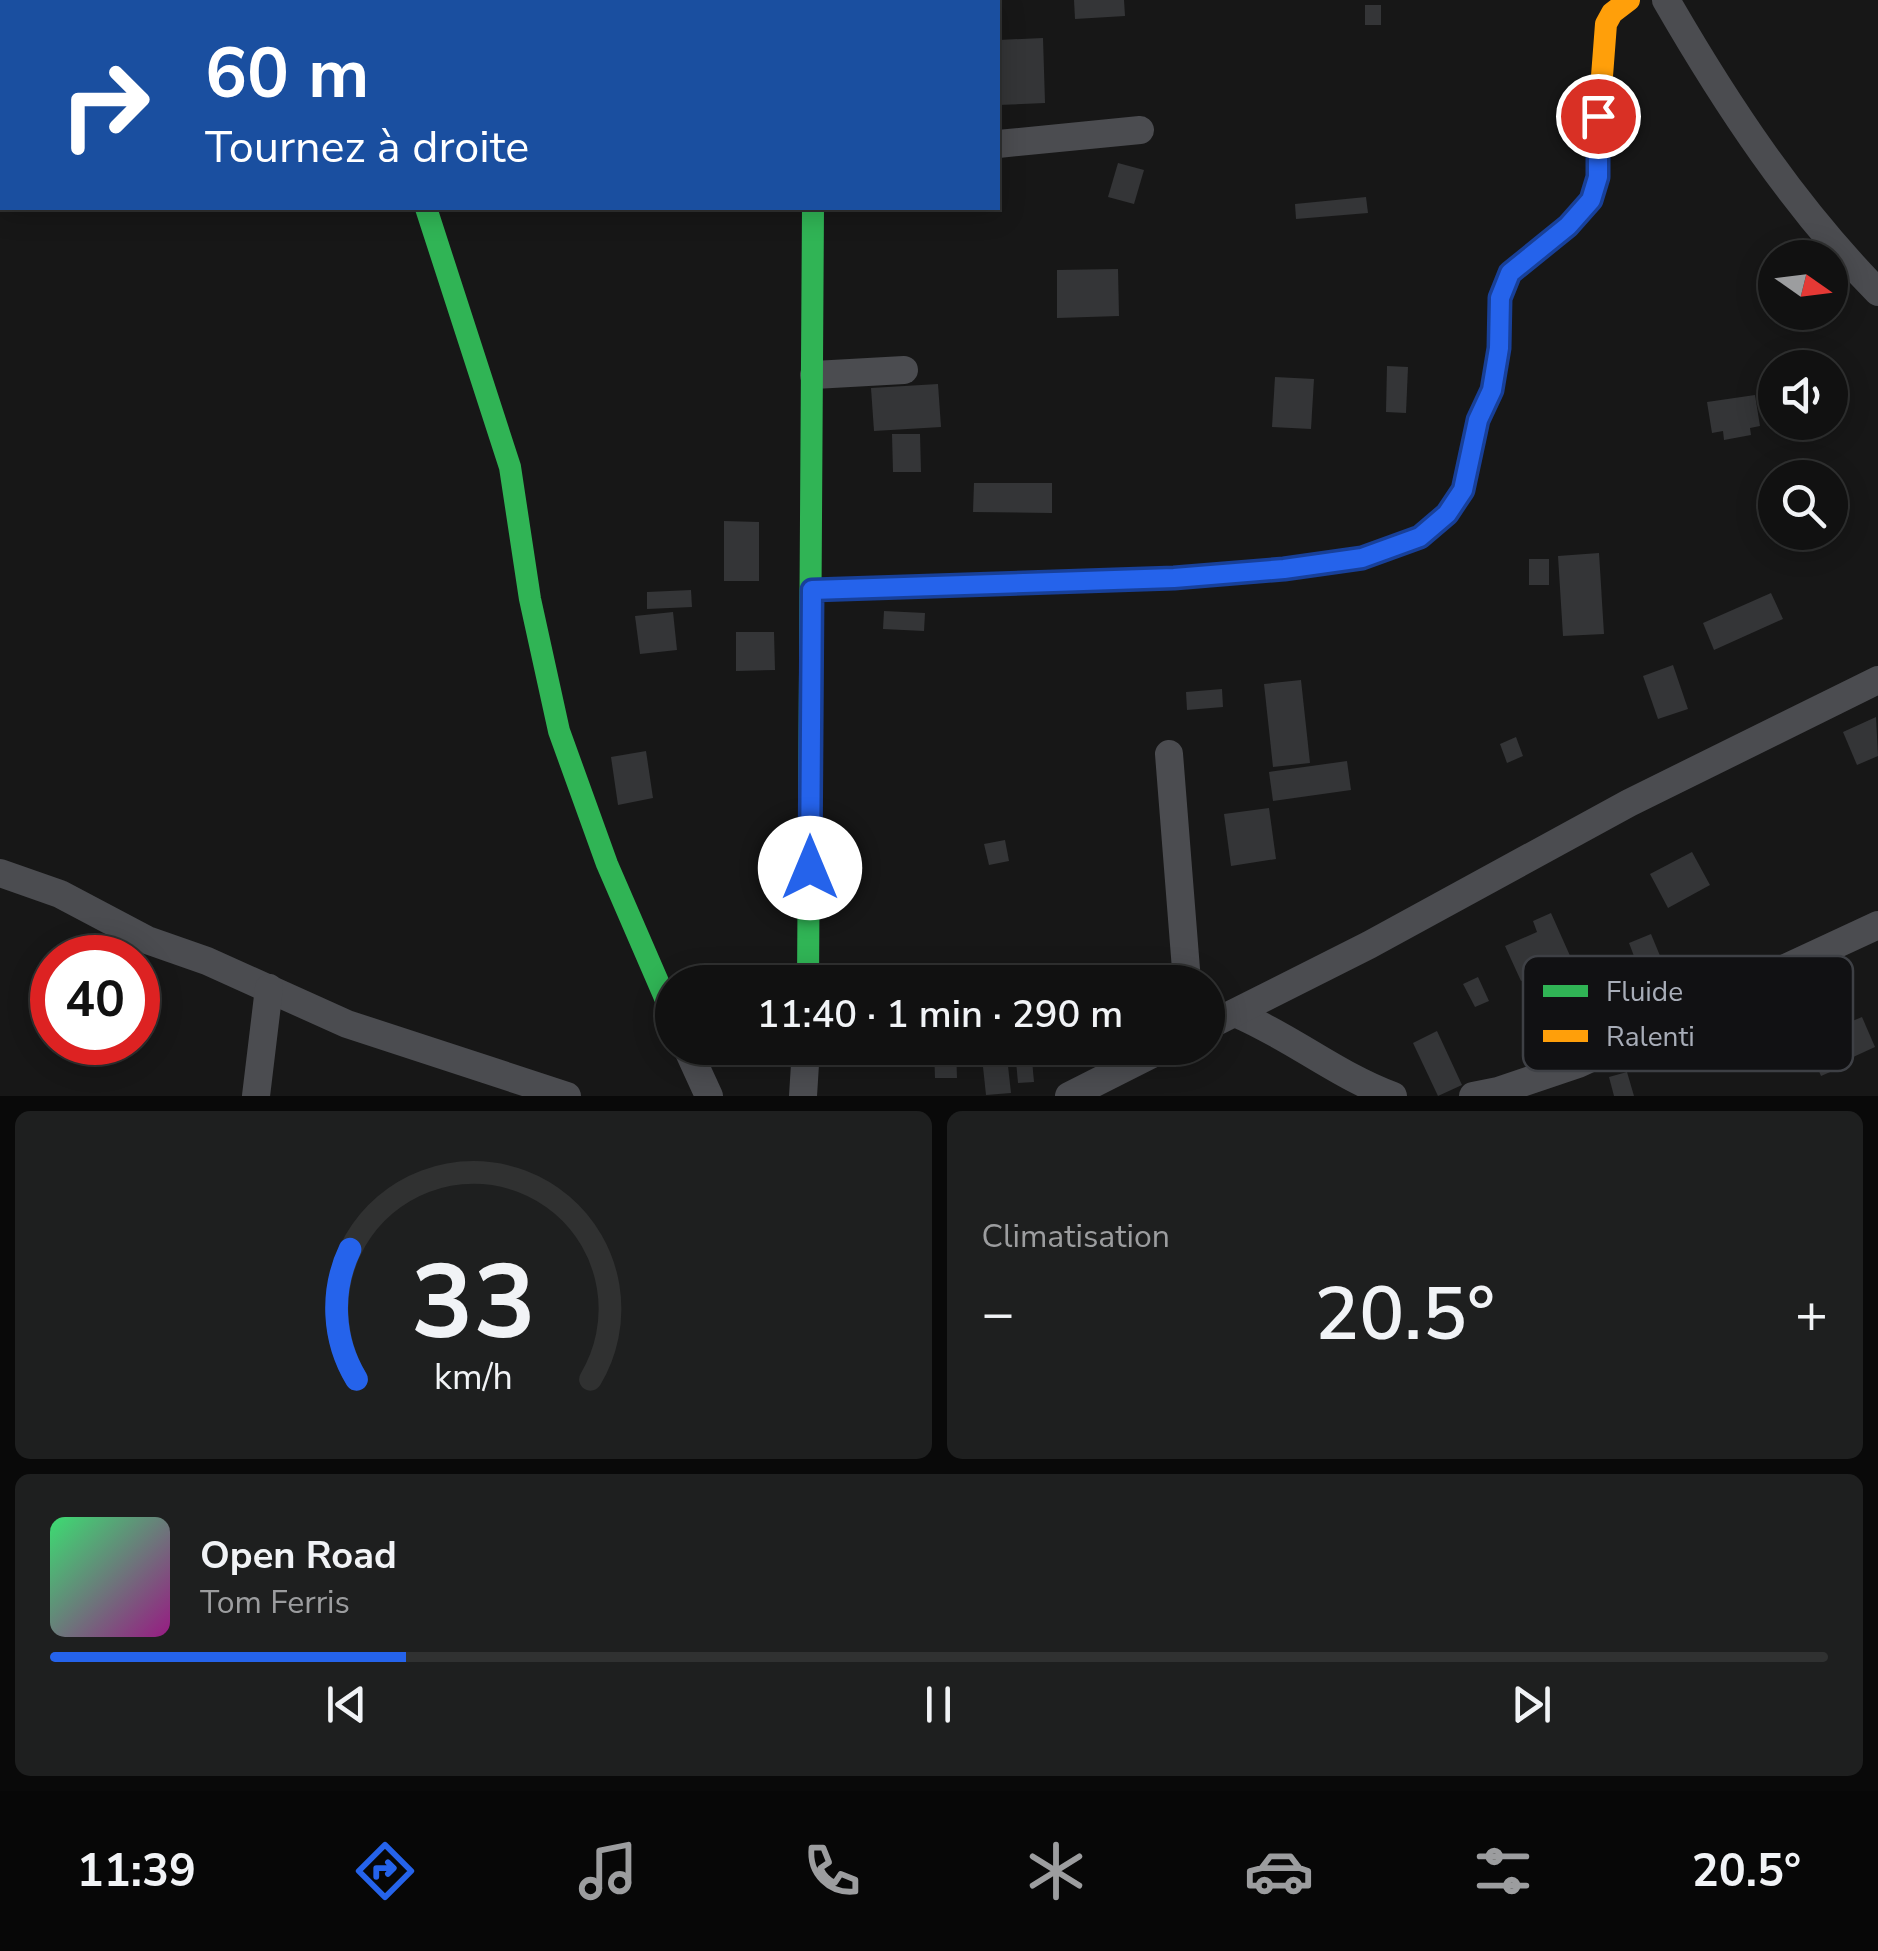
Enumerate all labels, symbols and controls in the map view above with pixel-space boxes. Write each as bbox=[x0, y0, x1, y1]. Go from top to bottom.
text: 60 m bbox=[205, 26, 369, 122]
icon: right bbox=[40, 40, 170, 170]
pin bbox=[1556, 74, 1641, 159]
icon: arrive bbox=[1571, 89, 1626, 144]
text: Tournez à droite bbox=[205, 117, 529, 178]
north arrow bbox=[1758, 240, 1848, 330]
map controls bbox=[1758, 240, 1848, 550]
button: sound bbox=[1758, 350, 1848, 440]
button: search bbox=[1758, 460, 1848, 550]
position arrow bbox=[758, 816, 862, 920]
speed limit sign: 40 bbox=[30, 935, 160, 1065]
legend bbox=[1523, 956, 1853, 1071]
text: Fluide bbox=[1606, 973, 1683, 1011]
text: 11:40 · 1 min · 290 m bbox=[757, 989, 1123, 1040]
text: Ralenti bbox=[1606, 1018, 1695, 1056]
text: Climatisation bbox=[982, 1215, 1170, 1258]
text: 33 bbox=[411, 1232, 536, 1374]
text: 20.5° bbox=[1314, 1263, 1495, 1365]
text: − bbox=[982, 1276, 1015, 1351]
text: + bbox=[1795, 1276, 1828, 1351]
text: km/h bbox=[434, 1353, 513, 1402]
text: Open Road bbox=[200, 1530, 397, 1581]
text: Tom Ferris bbox=[200, 1581, 350, 1624]
icon: previous bbox=[319, 1677, 374, 1732]
icon: pause bbox=[911, 1677, 966, 1732]
icon: next bbox=[1504, 1677, 1559, 1732]
icon: directions bbox=[350, 1836, 420, 1906]
icon: music bbox=[573, 1836, 643, 1906]
icon: phone bbox=[797, 1836, 867, 1906]
icon: climate bbox=[1021, 1836, 1091, 1906]
icon: car bbox=[1244, 1836, 1314, 1906]
icon: filters bbox=[1468, 1836, 1538, 1906]
text: 11:39 bbox=[77, 1841, 196, 1902]
text: 20.5° bbox=[1692, 1841, 1801, 1902]

